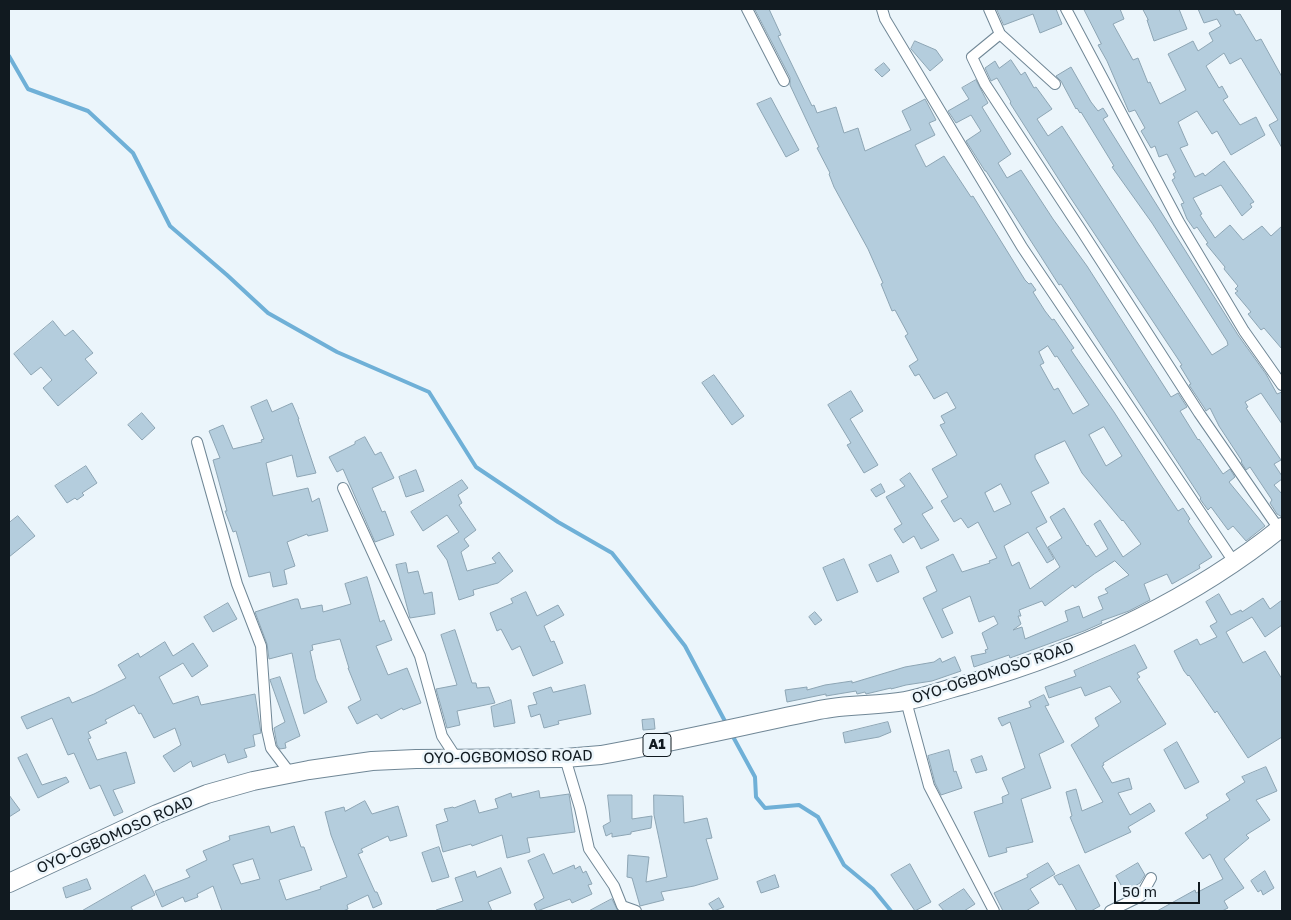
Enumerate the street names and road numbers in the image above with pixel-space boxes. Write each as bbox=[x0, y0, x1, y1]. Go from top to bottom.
street label: OYO-OGBOMOSO ROAD bbox=[910, 638, 1076, 708]
road number: A1 bbox=[643, 734, 671, 756]
street label: OYO-OGBOMOSO ROAD bbox=[423, 747, 593, 767]
street label: OYO-OGBOMOSO ROAD bbox=[34, 792, 196, 878]

